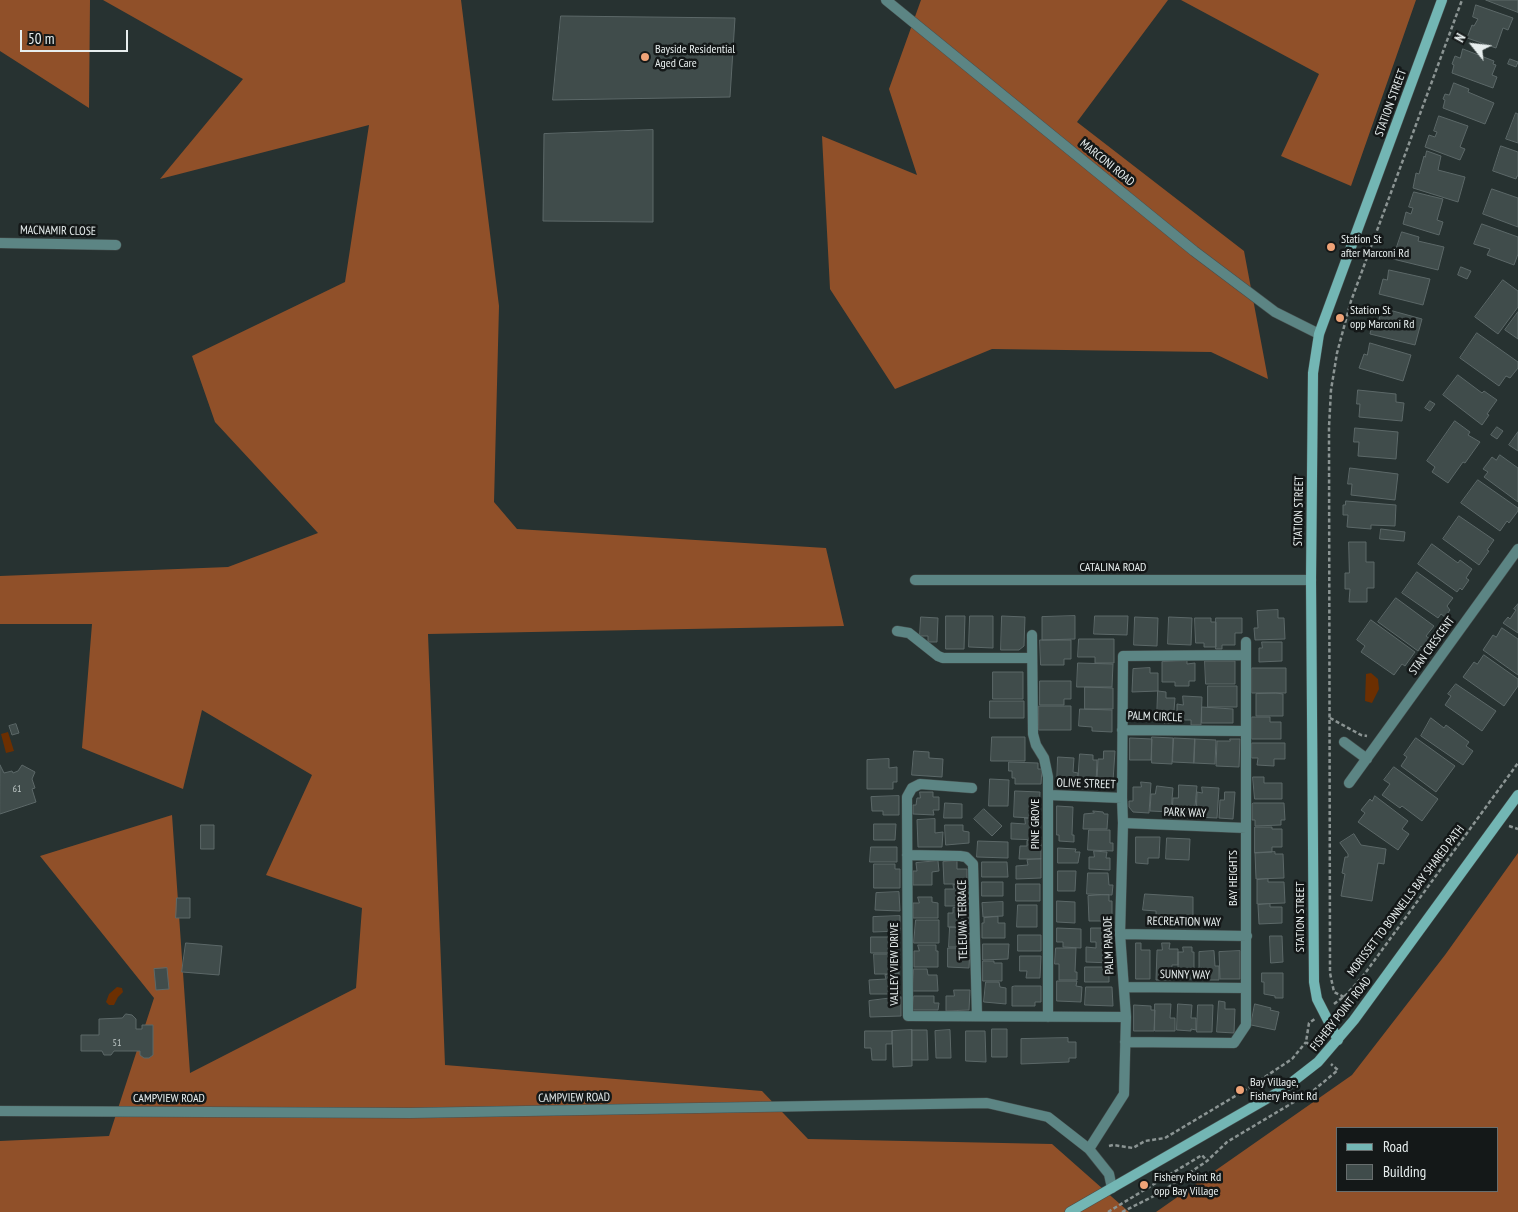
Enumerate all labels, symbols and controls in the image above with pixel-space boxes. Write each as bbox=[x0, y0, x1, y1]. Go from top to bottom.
scale bar bbox=[22, 20, 130, 52]
north arrow bbox=[1448, 20, 1498, 70]
text: 50 m bbox=[28, 29, 54, 48]
text: N bbox=[1450, 30, 1470, 45]
place label: Bayside Residential Aged Care bbox=[655, 43, 735, 71]
marker: Bayside Residential Aged Care bbox=[639, 51, 651, 63]
street label: STATION STREET bbox=[1372, 67, 1410, 139]
street label: MARCONI ROAD bbox=[1077, 137, 1137, 189]
street label: MACNAMIR CLOSE bbox=[20, 223, 96, 239]
place label: Station St after Marconi Rd bbox=[1341, 233, 1409, 261]
marker: Station St after Marconi Rd bbox=[1325, 241, 1337, 253]
place label: Station St opp Marconi Rd bbox=[1350, 304, 1415, 332]
marker: Station St opp Marconi Rd bbox=[1334, 312, 1346, 324]
street label: STATION STREET bbox=[1291, 476, 1307, 546]
street label: CATALINA ROAD bbox=[1080, 561, 1146, 575]
street label: STAN CRESCENT bbox=[1406, 614, 1458, 678]
street label: PALM CIRCLE bbox=[1127, 709, 1183, 725]
street label: OLIVE STREET bbox=[1056, 776, 1116, 792]
house number: 61 bbox=[13, 783, 21, 795]
street label: PINE GROVE bbox=[1029, 799, 1043, 849]
street label: PARK WAY bbox=[1163, 805, 1207, 821]
street label: MORISSET TO BONNELLS BAY SHARED PATH bbox=[1344, 823, 1468, 979]
street label: BAY HEIGHTS bbox=[1227, 850, 1241, 906]
street label: TELEUWA TERRACE bbox=[955, 880, 971, 960]
street label: STATION STREET bbox=[1294, 882, 1308, 952]
street label: RECREATION WAY bbox=[1147, 914, 1221, 930]
street label: PALM PARADE bbox=[1101, 915, 1117, 975]
street label: VALLEY VIEW DRIVE bbox=[888, 922, 902, 1006]
street label: SUNNY WAY bbox=[1160, 967, 1210, 983]
street label: FISHERY POINT ROAD bbox=[1307, 974, 1375, 1054]
house number: 51 bbox=[113, 1037, 121, 1049]
place label: Bay Village, Fishery Point Rd bbox=[1250, 1076, 1317, 1104]
marker: Bay Village, Fishery Point Rd bbox=[1234, 1084, 1246, 1096]
street label: CAMPVIEW ROAD bbox=[538, 1090, 610, 1106]
street label: CAMPVIEW ROAD bbox=[133, 1092, 205, 1106]
legend bbox=[1336, 1127, 1498, 1192]
text: Road bbox=[1383, 1137, 1409, 1156]
text: Building bbox=[1383, 1162, 1426, 1181]
place label: Fishery Point Rd opp Bay Village bbox=[1154, 1171, 1221, 1199]
marker: Fishery Point Rd opp Bay Village bbox=[1138, 1179, 1150, 1191]

